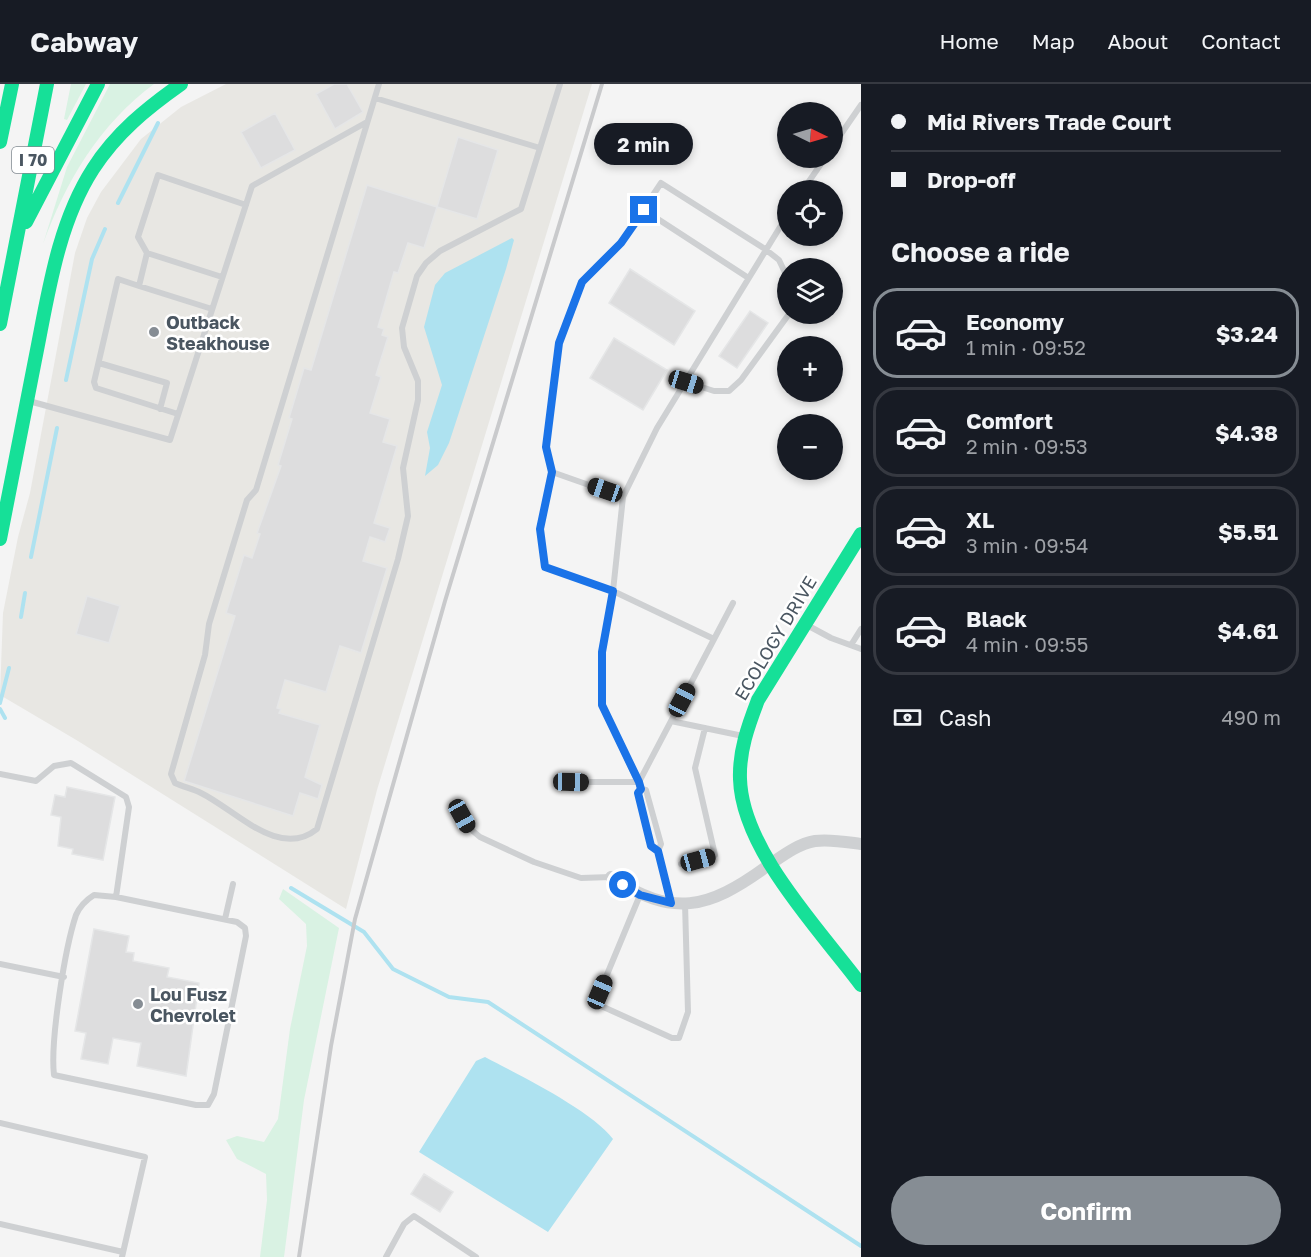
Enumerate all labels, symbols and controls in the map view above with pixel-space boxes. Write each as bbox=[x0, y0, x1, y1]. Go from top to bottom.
text: Cabway bbox=[30, 25, 138, 58]
text: Home bbox=[939, 28, 999, 54]
text: Map bbox=[1032, 28, 1075, 54]
text: About bbox=[1108, 28, 1168, 54]
text: Contact bbox=[1201, 28, 1281, 54]
north arrow bbox=[777, 102, 843, 168]
map controls bbox=[777, 102, 843, 480]
text: Mid Rivers Trade Court bbox=[927, 108, 1171, 135]
callout: 2 min bbox=[594, 123, 694, 165]
text: 2 min bbox=[617, 132, 670, 156]
road number: I 70 bbox=[12, 147, 54, 173]
text: Drop-off bbox=[927, 166, 1016, 193]
button: locate bbox=[777, 180, 843, 246]
route end bbox=[630, 196, 657, 223]
text: Choose a ride bbox=[891, 236, 1070, 268]
button: layers bbox=[777, 258, 843, 324]
icon: car bbox=[894, 306, 948, 360]
text: Economy bbox=[966, 308, 1064, 335]
place label: Outback Steakhouse bbox=[166, 311, 270, 354]
text: $3.24 bbox=[1216, 320, 1278, 347]
marker: Outback Steakhouse bbox=[147, 325, 161, 339]
text: 1 min · 09:52 bbox=[966, 335, 1086, 359]
button: + bbox=[777, 336, 843, 402]
car bbox=[666, 368, 706, 396]
icon: car bbox=[894, 405, 948, 459]
text: Comfort bbox=[966, 407, 1053, 434]
button: − bbox=[777, 414, 843, 480]
text: $4.38 bbox=[1215, 419, 1278, 446]
text: 2 min · 09:53 bbox=[966, 434, 1088, 458]
car bbox=[585, 476, 625, 504]
icon: car bbox=[894, 504, 948, 558]
text: XL bbox=[966, 506, 994, 533]
text: $5.51 bbox=[1218, 518, 1278, 545]
text: 3 min · 09:54 bbox=[966, 533, 1088, 557]
street label: ECOLOGY DRIVE bbox=[729, 572, 821, 704]
icon: car bbox=[894, 603, 948, 657]
text: Black bbox=[966, 605, 1027, 632]
text: $4.61 bbox=[1217, 617, 1278, 644]
text: 4 min · 09:55 bbox=[966, 632, 1088, 656]
car bbox=[666, 680, 698, 720]
icon: cash bbox=[891, 701, 924, 734]
text: Cash bbox=[939, 704, 992, 731]
text: 490 m bbox=[1222, 705, 1281, 729]
car bbox=[553, 773, 589, 791]
car bbox=[445, 796, 479, 836]
car bbox=[678, 847, 718, 873]
route start bbox=[609, 871, 636, 898]
car bbox=[585, 972, 615, 1012]
place label: Lou Fusz Chevrolet bbox=[150, 983, 236, 1026]
marker: Lou Fusz Chevrolet bbox=[131, 997, 145, 1011]
button: Confirm bbox=[891, 1176, 1281, 1245]

